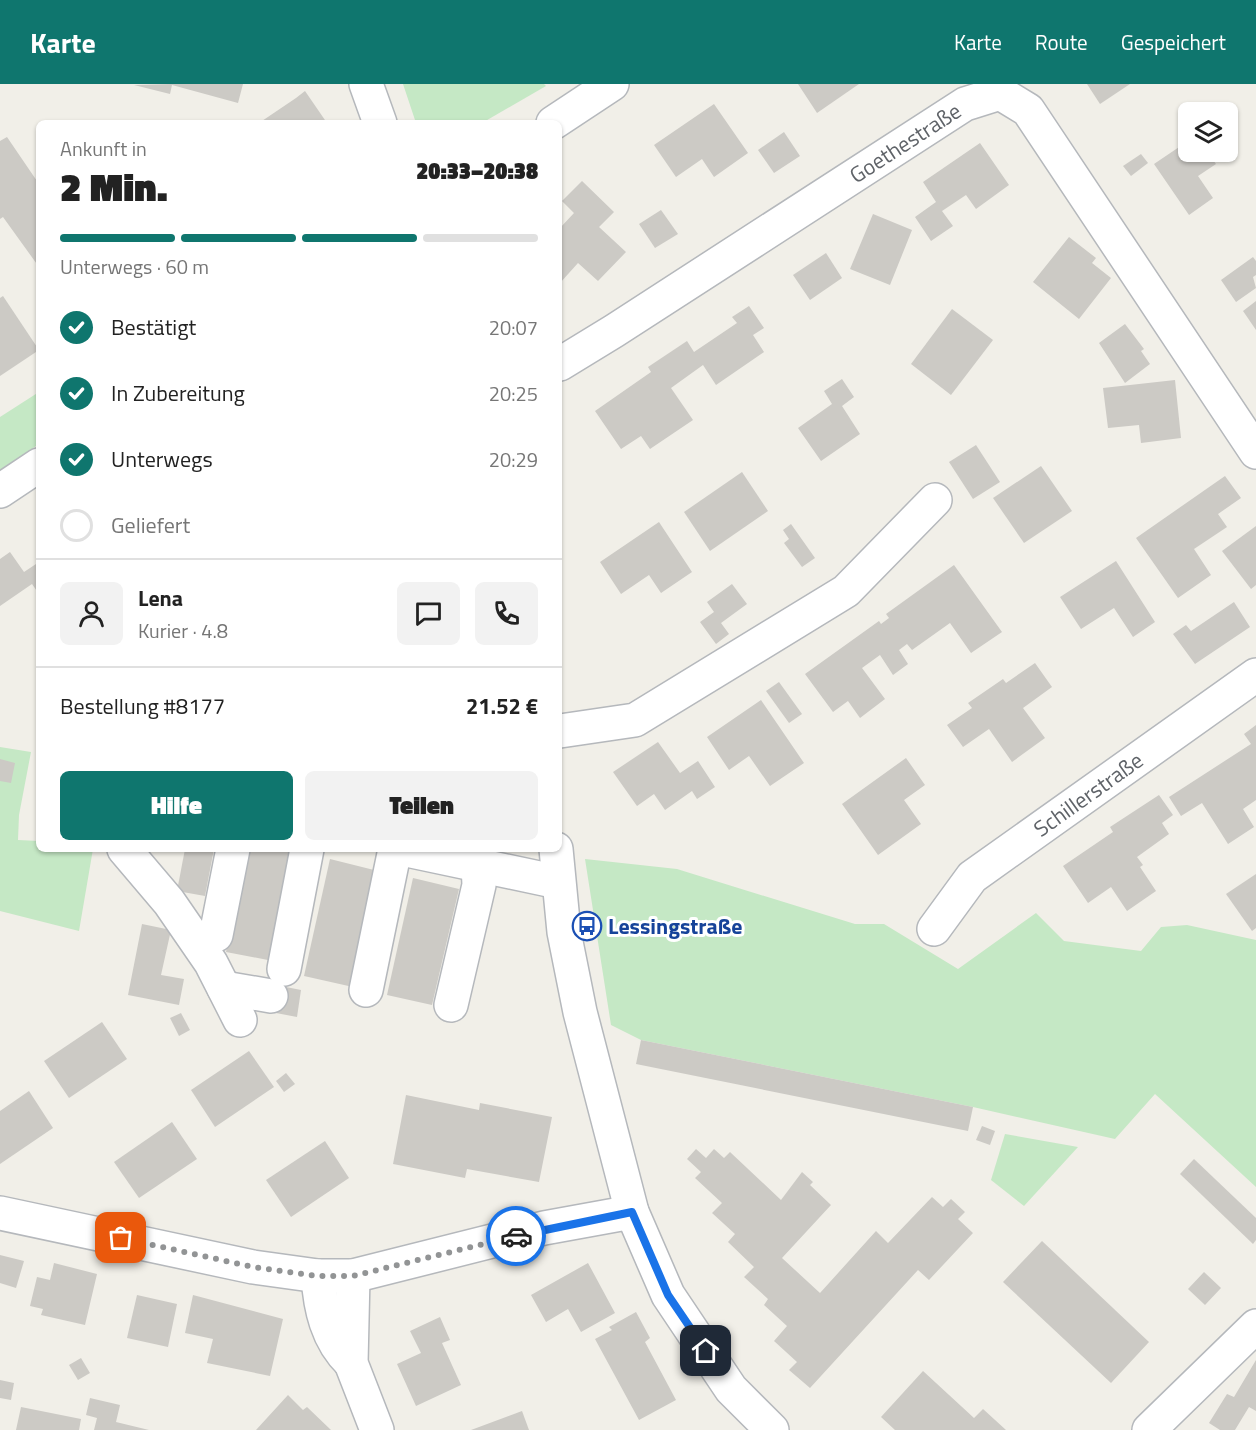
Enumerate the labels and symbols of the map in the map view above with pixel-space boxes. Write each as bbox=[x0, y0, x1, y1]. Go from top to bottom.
street label: Goethestraße bbox=[842, 94, 968, 192]
street label: Schillerstraße bbox=[1026, 744, 1150, 845]
place label: Lessingstraße bbox=[608, 909, 742, 943]
bus stop icon: Lessingstraße bbox=[571, 910, 603, 942]
courier bbox=[486, 1206, 546, 1266]
pin bbox=[95, 1212, 146, 1263]
pin bbox=[680, 1325, 731, 1376]

